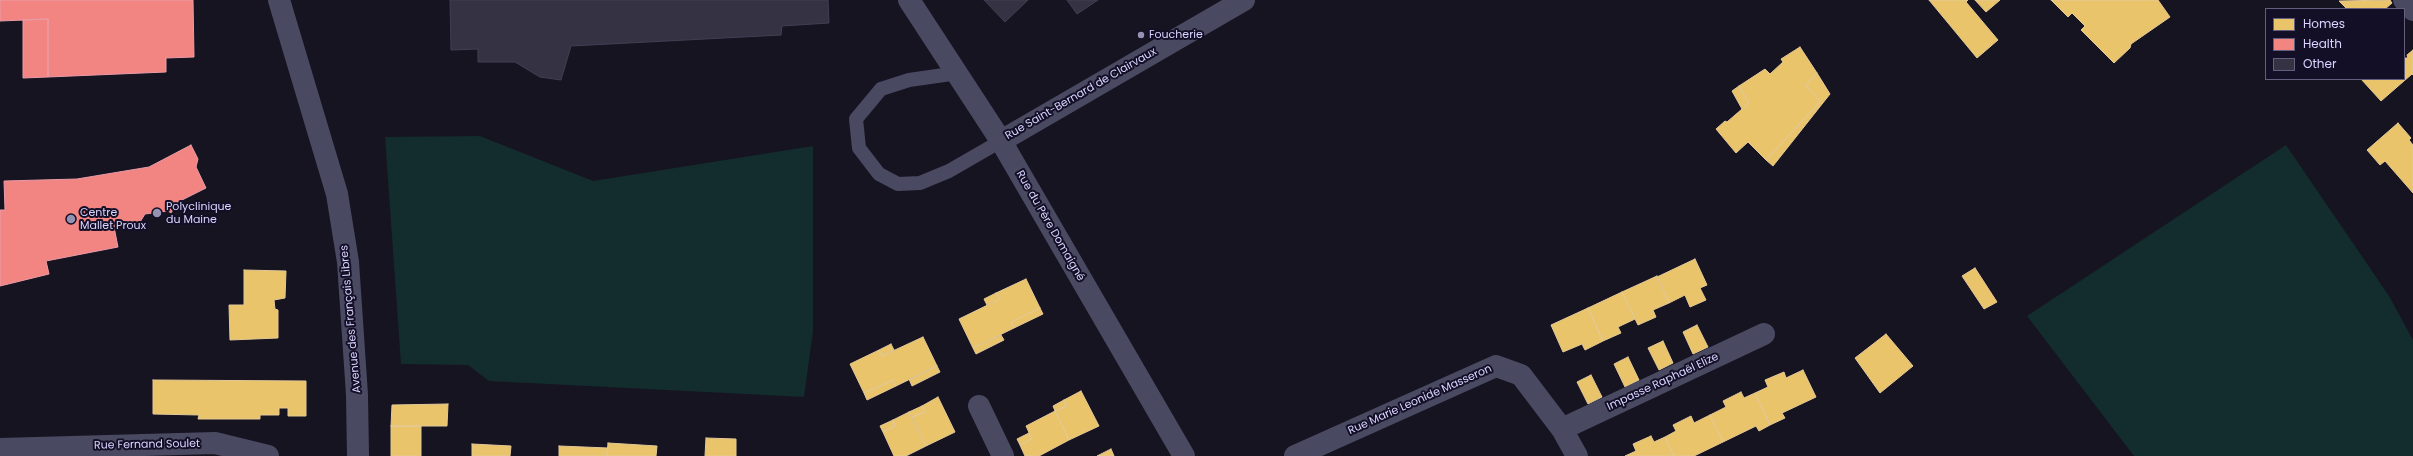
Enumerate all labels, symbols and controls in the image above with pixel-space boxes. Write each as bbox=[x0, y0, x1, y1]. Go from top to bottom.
legend bbox=[2265, 8, 2405, 80]
text: Homes bbox=[2303, 15, 2345, 32]
place label: Foucherie bbox=[1149, 28, 1203, 42]
marker: Foucherie bbox=[1136, 30, 1146, 40]
text: Health bbox=[2303, 35, 2342, 52]
street label: Rue Saint-Bernard de Clairvaux bbox=[1003, 45, 1159, 143]
text: Other bbox=[2303, 55, 2336, 72]
street label: Rue du Père Domaigné bbox=[1013, 168, 1087, 284]
place label: Polyclinique du Maine bbox=[166, 200, 231, 226]
place label: Centre Mallet Proux bbox=[80, 206, 146, 232]
marker: Polyclinique du Maine bbox=[151, 207, 163, 219]
marker: Centre Mallet Proux bbox=[65, 213, 77, 225]
street label: Avenue des Français Libres bbox=[338, 245, 364, 393]
street label: Impasse Raphaël Elize bbox=[1605, 350, 1721, 414]
street label: Rue Marie Leonide Masseron bbox=[1346, 362, 1494, 438]
street label: Rue Fernand Soulet bbox=[94, 437, 200, 453]

